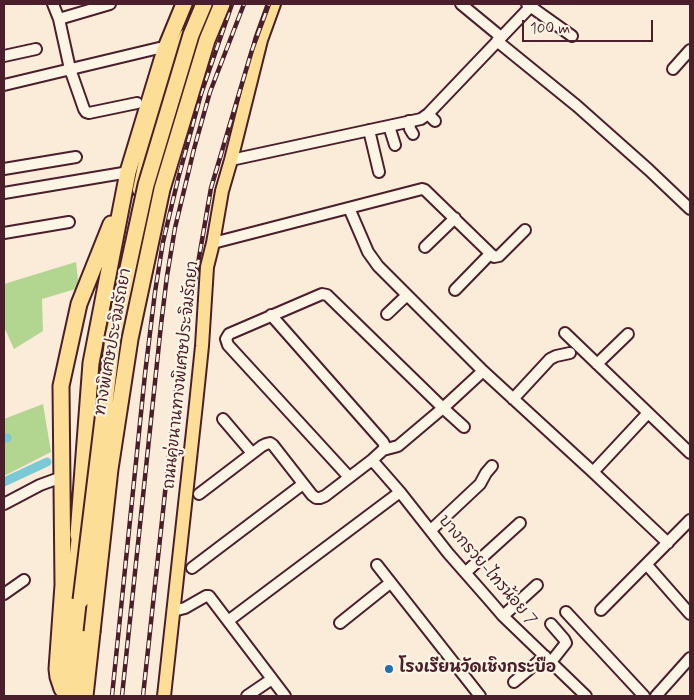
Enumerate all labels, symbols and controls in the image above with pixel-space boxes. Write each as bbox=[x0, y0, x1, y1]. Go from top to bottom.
scale bar bbox=[524, 10, 655, 42]
text: 100 m bbox=[530, 19, 570, 39]
street label: ถนนคู่ขนานทางพิเศษประจิมรัถยา bbox=[160, 260, 204, 490]
street label: ทางพิเศษประจิมรัถยา bbox=[92, 267, 136, 417]
street label: บางกรวย-ไทรน้อย 7 bbox=[434, 512, 540, 630]
place label: โรงเรียนวัดเชิงกระบือ bbox=[399, 659, 556, 679]
marker: โรงเรียนวัดเชิงกระบือ bbox=[383, 663, 395, 675]

